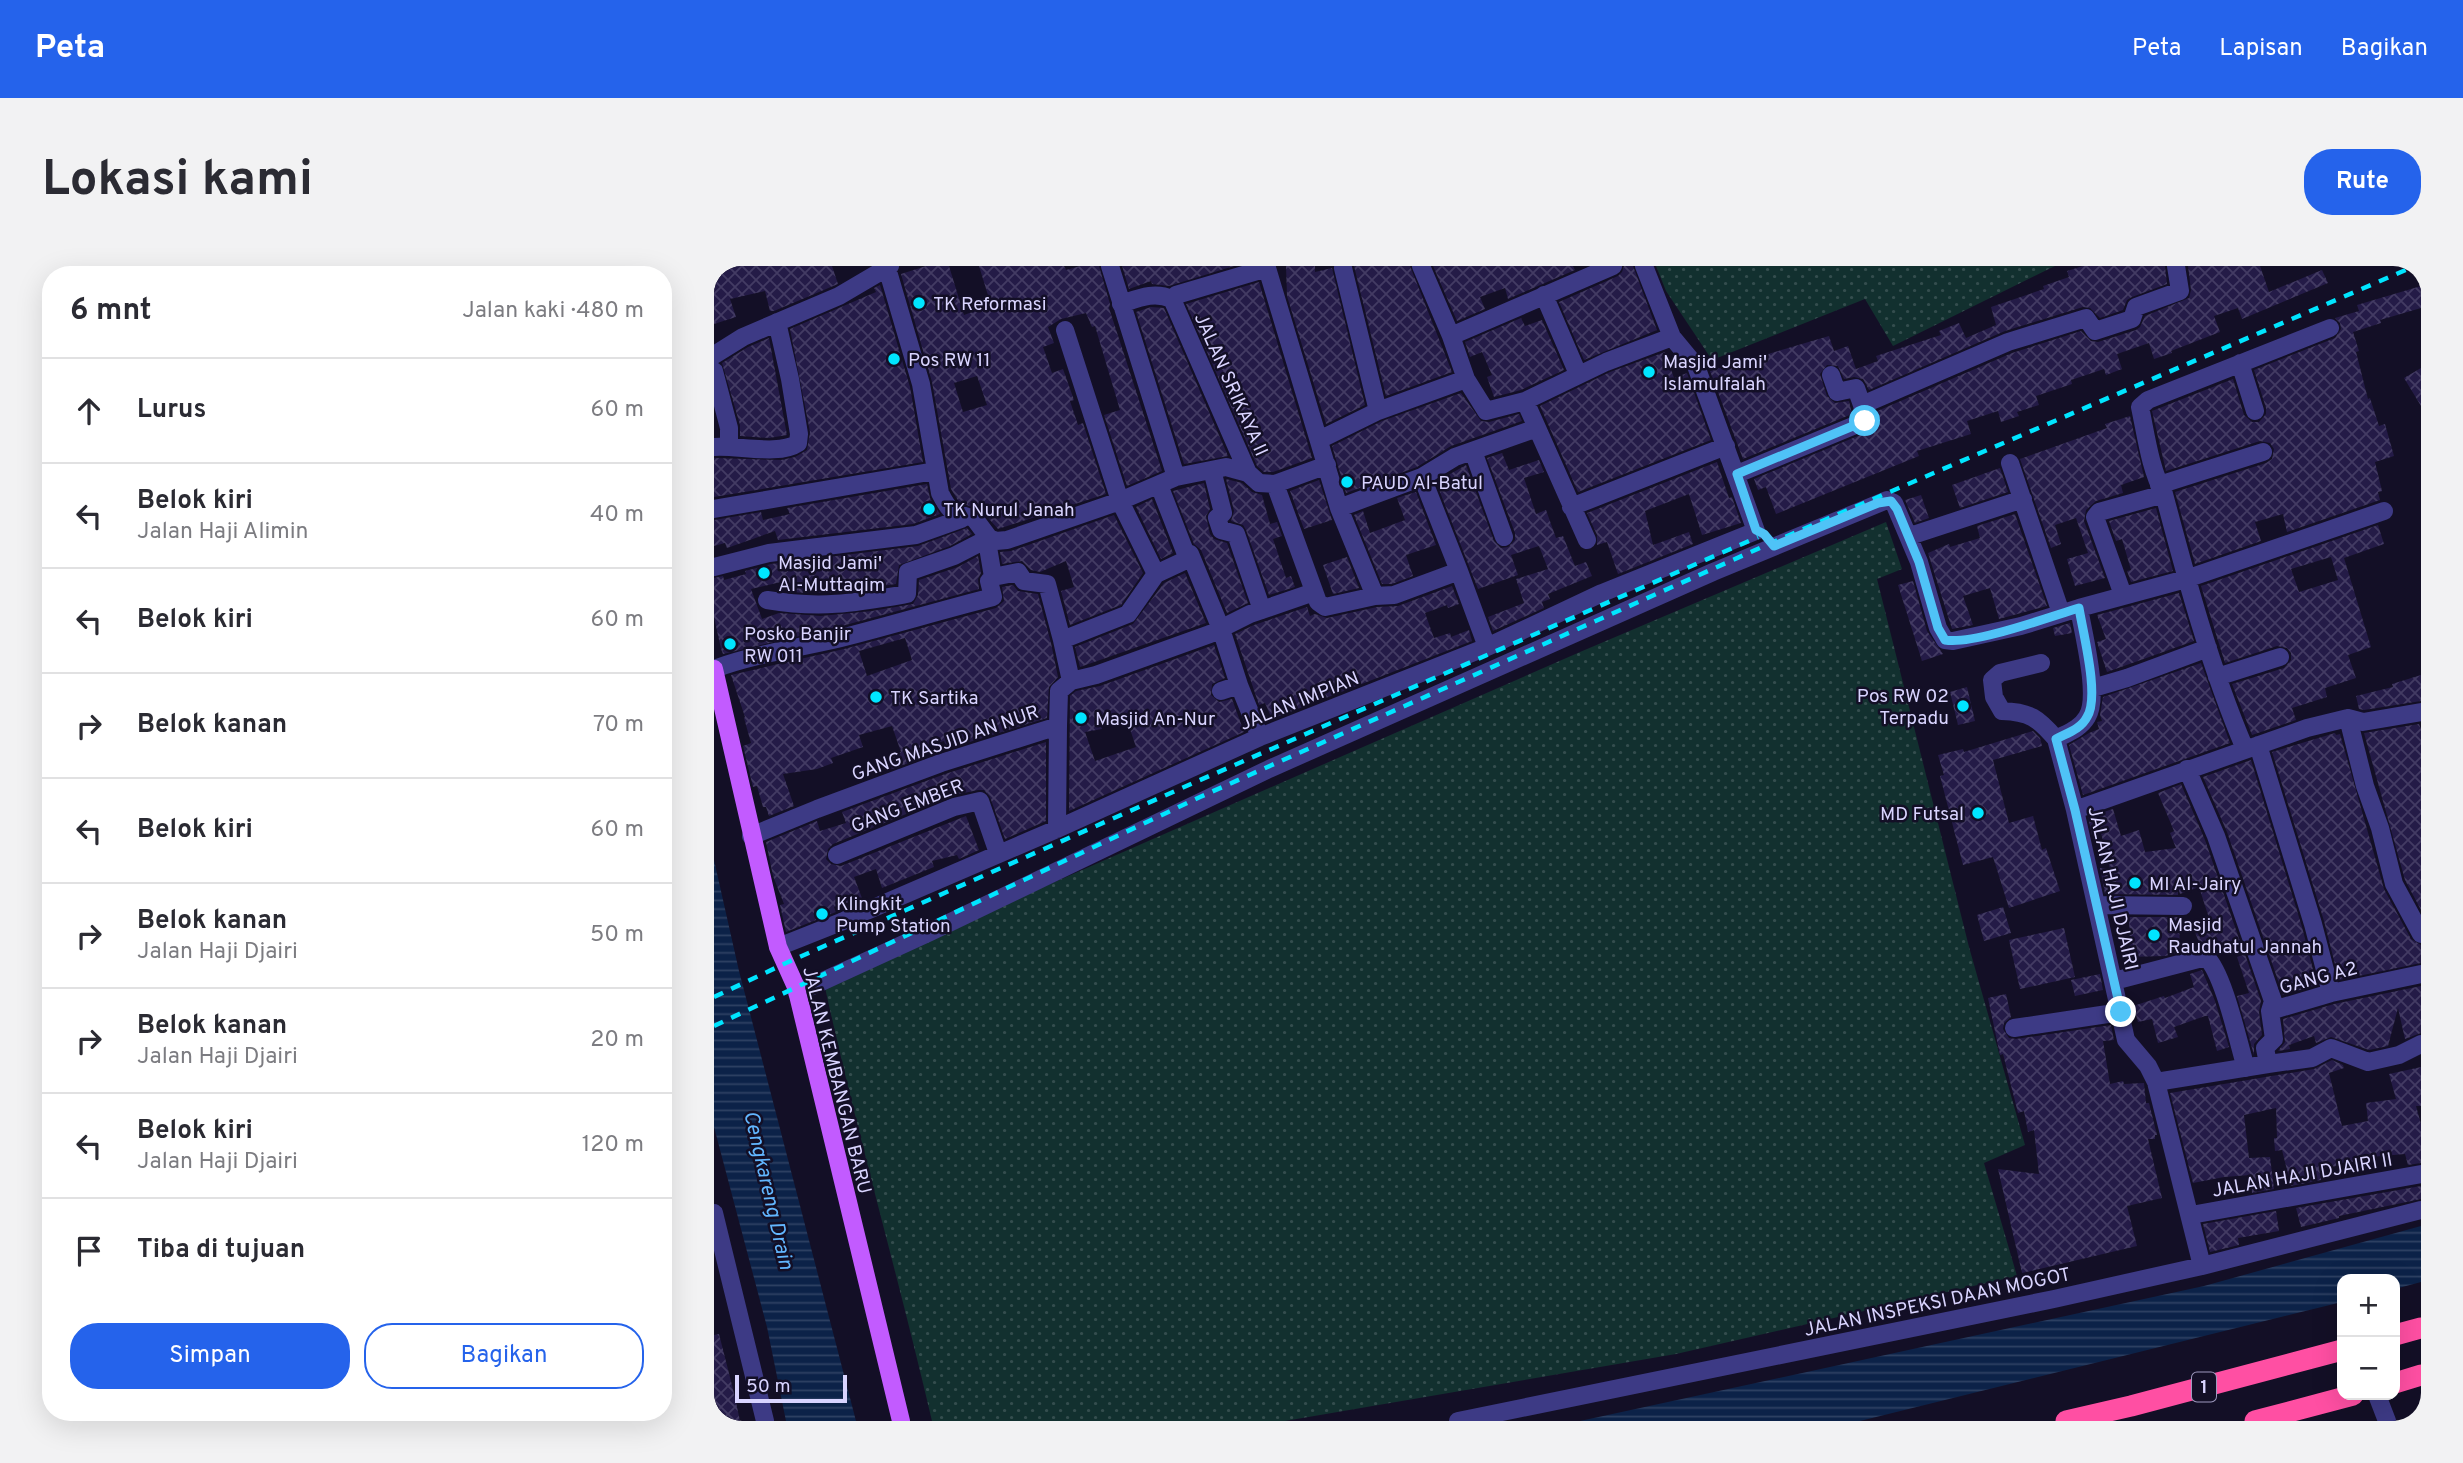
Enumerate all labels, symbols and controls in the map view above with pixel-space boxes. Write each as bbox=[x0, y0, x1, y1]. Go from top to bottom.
text: Peta bbox=[35, 28, 105, 70]
text: Peta bbox=[2132, 34, 2181, 64]
text: Lapisan bbox=[2219, 34, 2303, 64]
text: Bagikan bbox=[2341, 34, 2428, 64]
button: Rute bbox=[2304, 149, 2421, 215]
text: Lokasi kami bbox=[42, 151, 313, 213]
text: 6 mnt bbox=[70, 293, 151, 330]
place label: TK Reformasi bbox=[933, 293, 1047, 317]
marker: TK Reformasi bbox=[911, 295, 927, 311]
text: Jalan kaki · 480 m bbox=[462, 297, 644, 326]
street label: JALAN SRIKAYA II bbox=[1188, 309, 1273, 460]
place label: Pos RW 11 bbox=[908, 349, 990, 373]
marker: Pos RW 11 bbox=[886, 351, 902, 367]
place label: Masjid Jami' Islamulfalah bbox=[1663, 351, 1767, 397]
marker: Masjid Jami' Islamulfalah bbox=[1641, 364, 1657, 380]
icon: ahead bbox=[70, 392, 108, 430]
text: Lurus bbox=[137, 394, 206, 427]
text: 60 m bbox=[591, 396, 644, 425]
route start bbox=[1849, 405, 1880, 436]
place label: PAUD Al-Batul bbox=[1361, 472, 1483, 496]
marker: PAUD Al-Batul bbox=[1339, 474, 1355, 490]
text: Belok kiri bbox=[137, 485, 253, 518]
icon: left bbox=[70, 497, 108, 535]
place label: TK Nurul Janah bbox=[943, 499, 1075, 523]
text: 40 m bbox=[590, 501, 644, 530]
marker: TK Nurul Janah bbox=[921, 501, 937, 517]
text: Jalan Haji Alimin bbox=[137, 518, 309, 547]
place label: Masjid Jami' Al-Muttaqim bbox=[778, 552, 885, 598]
marker: Masjid Jami' Al-Muttaqim bbox=[756, 565, 772, 581]
icon: left bbox=[70, 602, 108, 640]
text: Belok kiri bbox=[137, 604, 253, 637]
text: 60 m bbox=[591, 606, 644, 635]
place label: Posko Banjir RW 011 bbox=[744, 623, 852, 669]
marker: Posko Banjir RW 011 bbox=[722, 636, 738, 652]
street label: JALAN IMPIAN bbox=[1236, 667, 1363, 737]
place label: Pos RW 02 Terpadu bbox=[1857, 685, 1949, 731]
place label: TK Sartika bbox=[890, 687, 979, 711]
marker: TK Sartika bbox=[868, 689, 884, 705]
marker: Pos RW 02 Terpadu bbox=[1955, 698, 1971, 714]
street label: GANG MASJID AN NUR bbox=[849, 701, 1043, 787]
icon: right bbox=[70, 707, 108, 745]
place label: Masjid An-Nur bbox=[1095, 708, 1216, 732]
text: Belok kanan bbox=[137, 709, 287, 742]
marker: Masjid An-Nur bbox=[1073, 710, 1089, 726]
text: 70 m bbox=[593, 711, 644, 740]
street label: GANG EMBER bbox=[848, 774, 968, 839]
place label: MD Futsal bbox=[1880, 803, 1964, 827]
street label: JALAN HAJI DJAIRI bbox=[2081, 804, 2143, 973]
marker: MD Futsal bbox=[1970, 805, 1986, 821]
icon: left bbox=[70, 812, 108, 850]
text: Belok kiri bbox=[137, 814, 253, 847]
text: 60 m bbox=[591, 816, 644, 845]
place label: MI Al-Jairy bbox=[2149, 873, 2241, 897]
marker: MI Al-Jairy bbox=[2127, 875, 2143, 891]
place label: Klingkit Pump Station bbox=[836, 893, 951, 939]
text: Belok kanan bbox=[137, 905, 287, 938]
marker: Klingkit Pump Station bbox=[814, 906, 830, 922]
place label: Masjid Raudhatul Jannah bbox=[2168, 914, 2322, 960]
icon: right bbox=[70, 917, 108, 955]
text: 50 m bbox=[590, 921, 644, 950]
marker: Masjid Raudhatul Jannah bbox=[2146, 927, 2162, 943]
text: Jalan Haji Djairi bbox=[137, 938, 298, 967]
street label: GANG A2 bbox=[2277, 957, 2360, 1001]
street label: JALAN KEMBANGAN BARU bbox=[796, 964, 876, 1197]
route end bbox=[2105, 996, 2136, 1027]
text: Belok kanan bbox=[137, 1010, 287, 1043]
icon: right bbox=[70, 1022, 108, 1060]
text: 20 m bbox=[590, 1026, 644, 1055]
text: Jalan Haji Djairi bbox=[137, 1043, 298, 1072]
water label: Cengkareng Drain bbox=[736, 1108, 799, 1273]
text: Belok kiri bbox=[137, 1115, 253, 1148]
icon: left bbox=[70, 1127, 108, 1165]
text: 120 m bbox=[582, 1131, 644, 1160]
text: Jalan Haji Djairi bbox=[137, 1148, 298, 1177]
street label: JALAN HAJI DJAIRI II bbox=[2210, 1148, 2394, 1204]
icon: arrive bbox=[70, 1232, 108, 1270]
text: Tiba di tujuan bbox=[137, 1234, 305, 1267]
street label: JALAN INSPEKSI DAAN MOGOT bbox=[1802, 1263, 2073, 1343]
map controls bbox=[2337, 1274, 2400, 1400]
button: + bbox=[2337, 1274, 2400, 1337]
button: Simpan bbox=[70, 1323, 350, 1389]
button: Bagikan bbox=[364, 1323, 644, 1389]
button: − bbox=[2337, 1337, 2400, 1400]
scale bar bbox=[735, 1372, 847, 1404]
road number: 1 bbox=[2192, 1372, 2216, 1402]
text: 50 m bbox=[746, 1375, 791, 1399]

